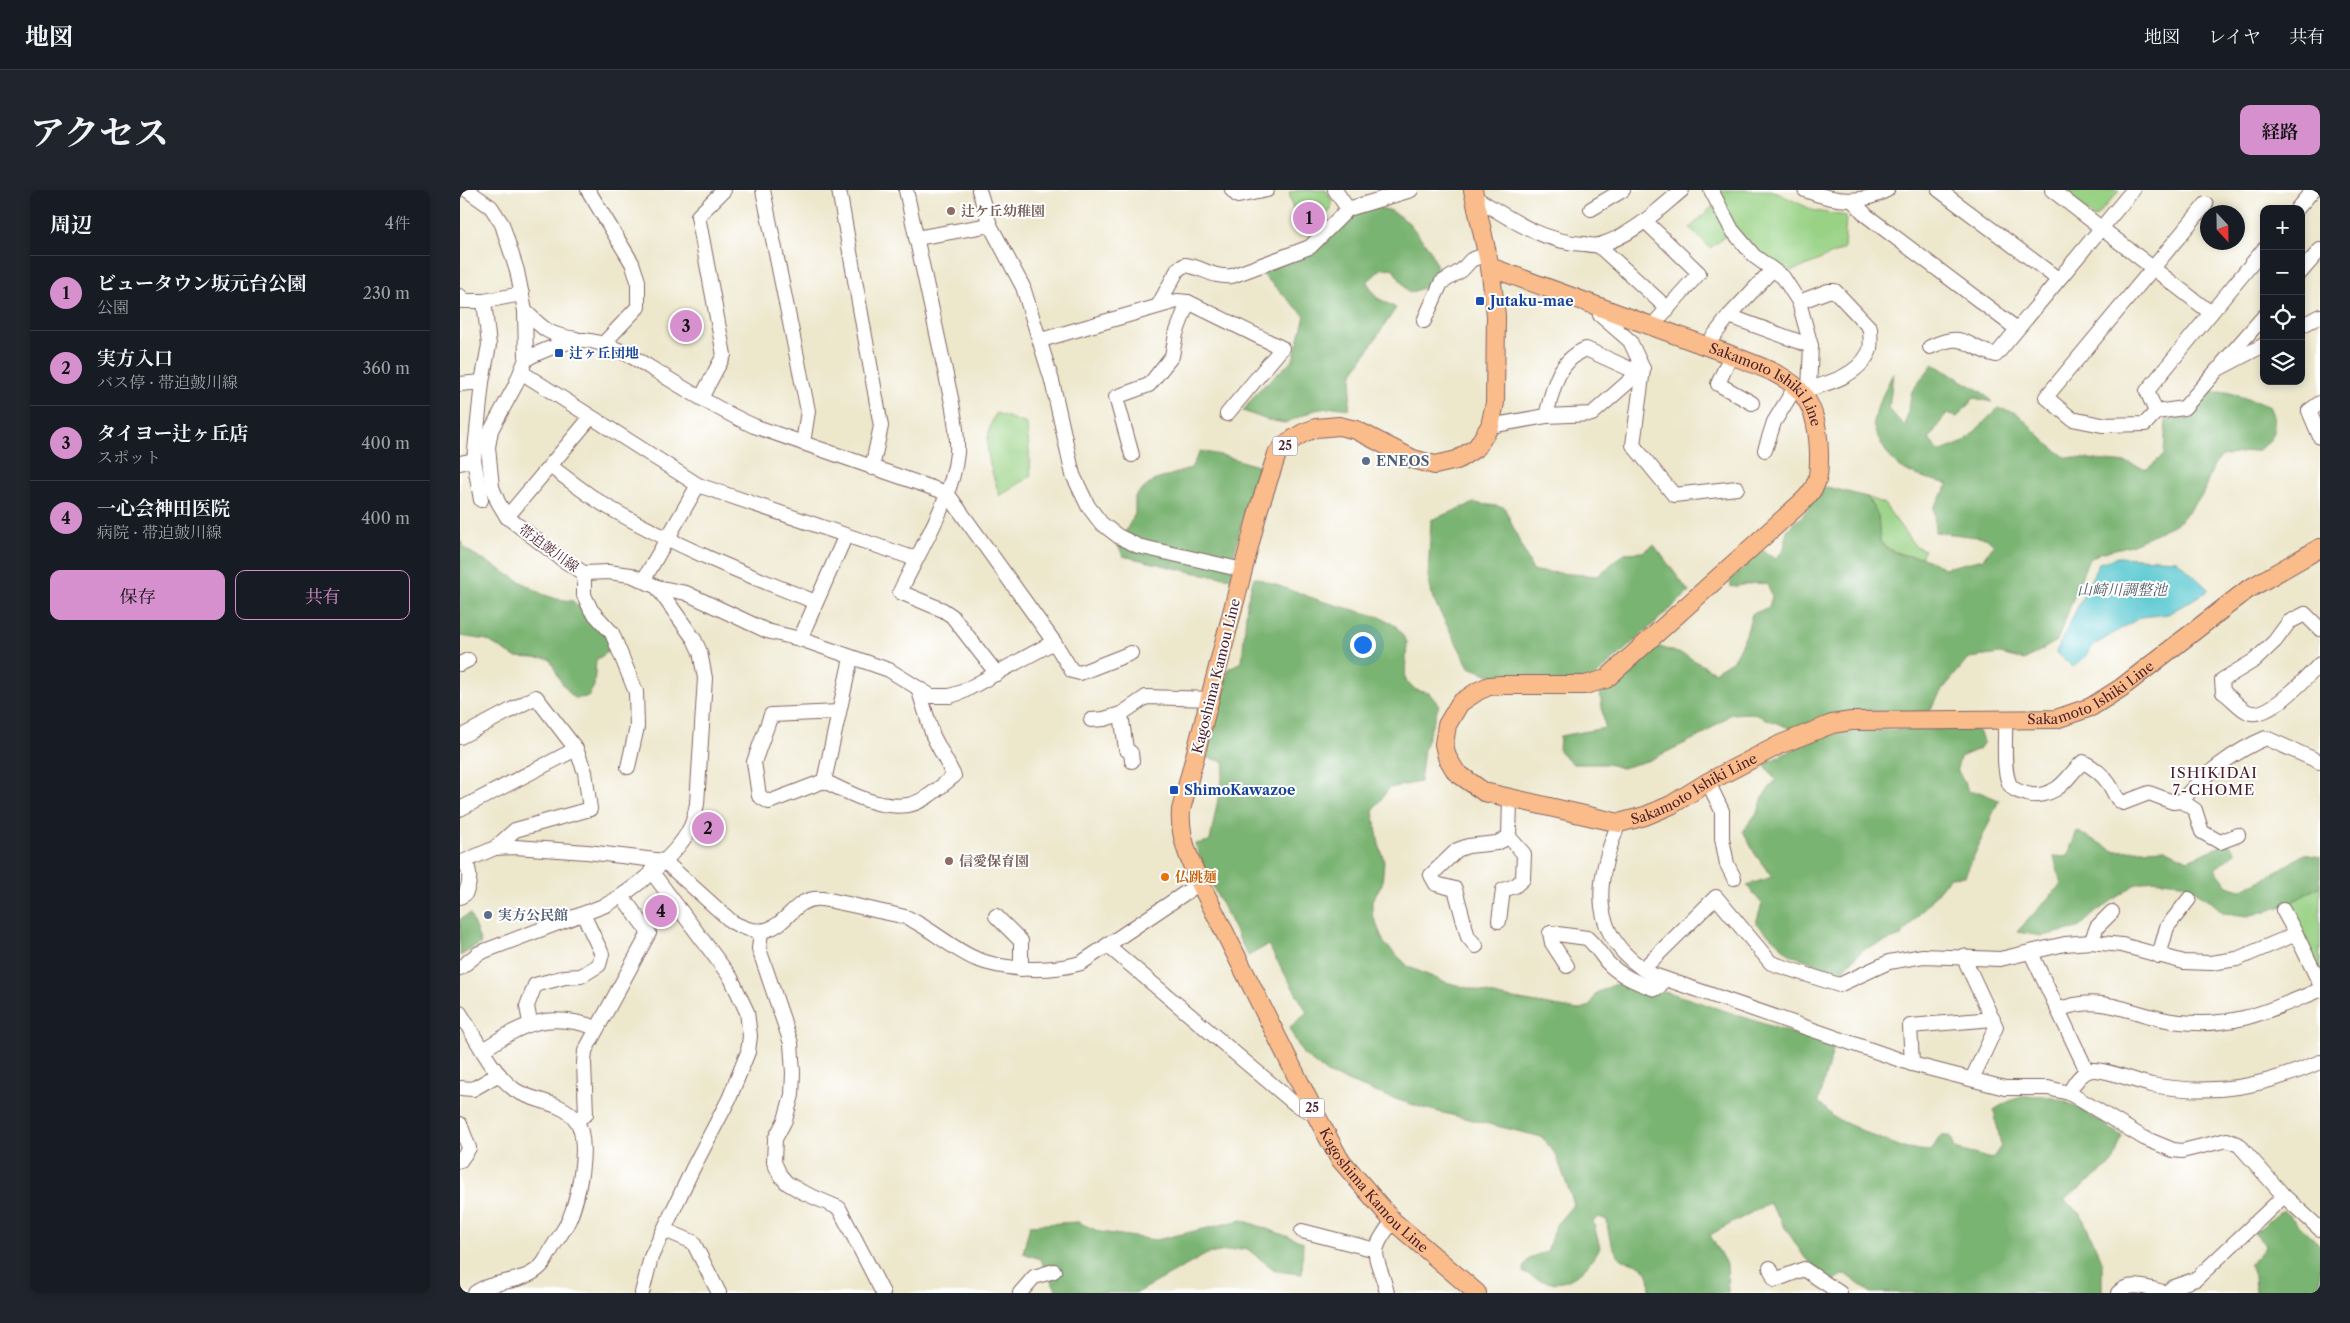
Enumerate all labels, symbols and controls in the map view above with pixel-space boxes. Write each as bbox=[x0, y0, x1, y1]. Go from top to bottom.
text: 地図 bbox=[25, 22, 73, 51]
text: 地図 bbox=[2144, 26, 2180, 48]
text: レイヤ bbox=[2208, 26, 2261, 48]
text: 共有 bbox=[2289, 26, 2325, 48]
button: 経路 bbox=[2240, 105, 2320, 155]
text: アクセス bbox=[30, 111, 169, 154]
pin: 1 bbox=[1293, 199, 1325, 237]
place label: 辻ケ丘幼稚園 bbox=[961, 202, 1045, 220]
marker: 辻ケ丘幼稚園 bbox=[945, 205, 957, 217]
north arrow bbox=[2200, 205, 2245, 250]
map controls bbox=[2260, 205, 2305, 385]
button: + bbox=[2260, 205, 2305, 250]
text: 周辺 bbox=[50, 212, 92, 237]
text: 4件 bbox=[385, 213, 410, 233]
button: − bbox=[2260, 250, 2305, 295]
text: ビュータウン坂元台公園 bbox=[97, 272, 306, 295]
text: 1 bbox=[62, 283, 70, 303]
text: 230 m bbox=[363, 283, 410, 303]
place label: Jutaku-mae bbox=[1487, 292, 1574, 310]
marker: Jutaku-mae bbox=[1474, 295, 1486, 307]
button: locate bbox=[2260, 295, 2305, 340]
text: 公園 bbox=[97, 297, 129, 317]
pin: 3 bbox=[670, 307, 702, 345]
street label: Sakamoto Ishiki Line bbox=[1707, 339, 1825, 428]
button: layers bbox=[2260, 340, 2305, 385]
place label: 辻ヶ丘団地 bbox=[569, 344, 639, 362]
text: 実方入口 bbox=[97, 347, 173, 370]
marker: 辻ヶ丘団地 bbox=[553, 347, 565, 359]
text: 2 bbox=[61, 358, 71, 378]
text: 360 m bbox=[363, 358, 410, 378]
text: バス停 · 帯迫皷川線 bbox=[97, 372, 238, 392]
text: タイヨー辻ヶ丘店 bbox=[97, 422, 249, 445]
text: 3 bbox=[61, 433, 71, 453]
text: 400 m bbox=[361, 433, 410, 453]
road number: 25 bbox=[1272, 437, 1298, 456]
text: スポット bbox=[97, 447, 161, 467]
place label: ENEOS bbox=[1376, 452, 1429, 470]
marker: ENEOS bbox=[1360, 455, 1372, 467]
text: 一心会神田医院 bbox=[97, 497, 230, 520]
text: 4 bbox=[61, 508, 71, 528]
text: 400 m bbox=[361, 508, 410, 528]
street label: 帯迫皷川線 bbox=[515, 520, 583, 576]
text: 病院 · 帯迫皷川線 bbox=[97, 522, 222, 542]
button: 保存 bbox=[50, 570, 225, 620]
button: 共有 bbox=[235, 570, 410, 620]
water label: 山崎川調整池 bbox=[2077, 580, 2169, 599]
street label: Kagoshima Kamou Line bbox=[1188, 596, 1244, 756]
your location bbox=[1350, 632, 1376, 658]
street label: Sakamoto Ishiki Line bbox=[2027, 657, 2157, 728]
street label: Sakamoto Ishiki Line bbox=[1629, 749, 1760, 828]
district label: ISHIKIDAI 7-CHOME bbox=[2170, 763, 2258, 799]
place label: ShimoKawazoe bbox=[1184, 781, 1295, 799]
marker: ShimoKawazoe bbox=[1168, 784, 1180, 796]
pin: 2 bbox=[692, 809, 724, 847]
place label: 信愛保育園 bbox=[959, 852, 1029, 870]
marker: 信愛保育園 bbox=[943, 855, 955, 867]
place label: 仏跳麺 bbox=[1175, 868, 1217, 886]
marker: 仏跳麺 bbox=[1159, 871, 1171, 883]
pin: 4 bbox=[645, 892, 677, 930]
place label: 実方公民館 bbox=[498, 906, 568, 924]
marker: 実方公民館 bbox=[482, 909, 494, 921]
road number: 25 bbox=[1300, 1098, 1324, 1118]
street label: Kagoshima Kamou Line bbox=[1316, 1125, 1432, 1256]

